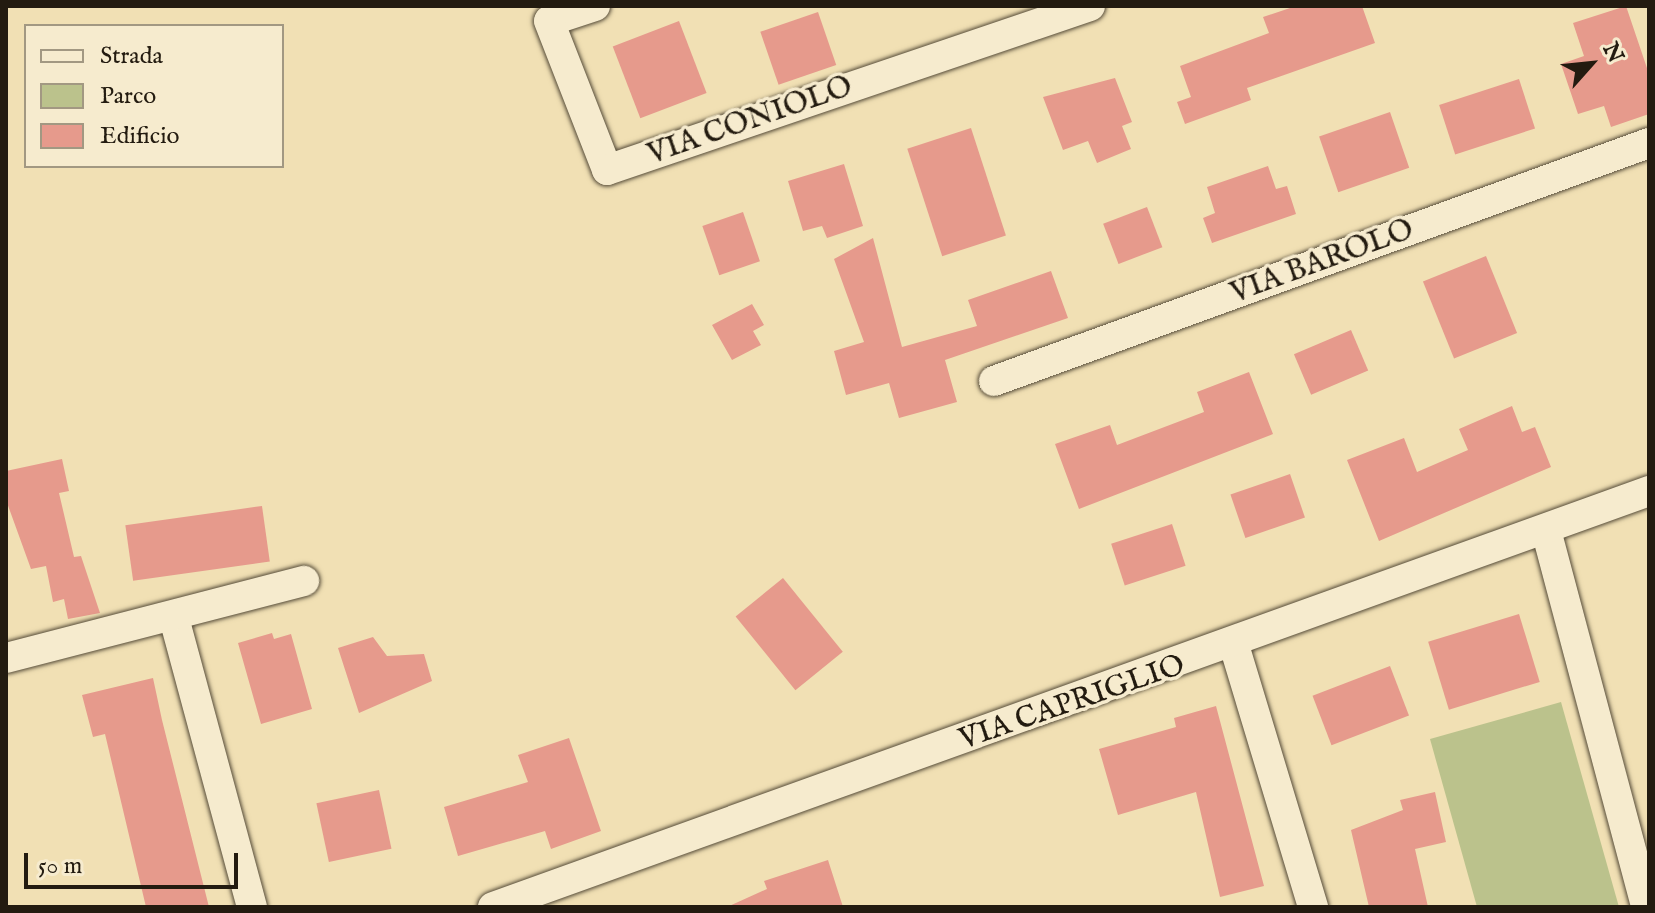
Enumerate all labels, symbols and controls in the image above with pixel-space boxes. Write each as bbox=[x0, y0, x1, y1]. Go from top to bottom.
legend bbox=[24, 24, 284, 168]
north arrow bbox=[1551, 24, 1631, 104]
text: N bbox=[1596, 38, 1629, 68]
text: Strada bbox=[100, 41, 163, 72]
street label: VIA CONIOLO bbox=[643, 69, 857, 173]
text: Parco bbox=[100, 81, 156, 112]
text: Edificio bbox=[100, 121, 179, 152]
street label: VIA BAROLO bbox=[1225, 212, 1419, 312]
street label: VIA CAPRIGLIO bbox=[955, 648, 1189, 758]
scale bar bbox=[28, 837, 242, 887]
text: 50 m bbox=[38, 851, 82, 882]

